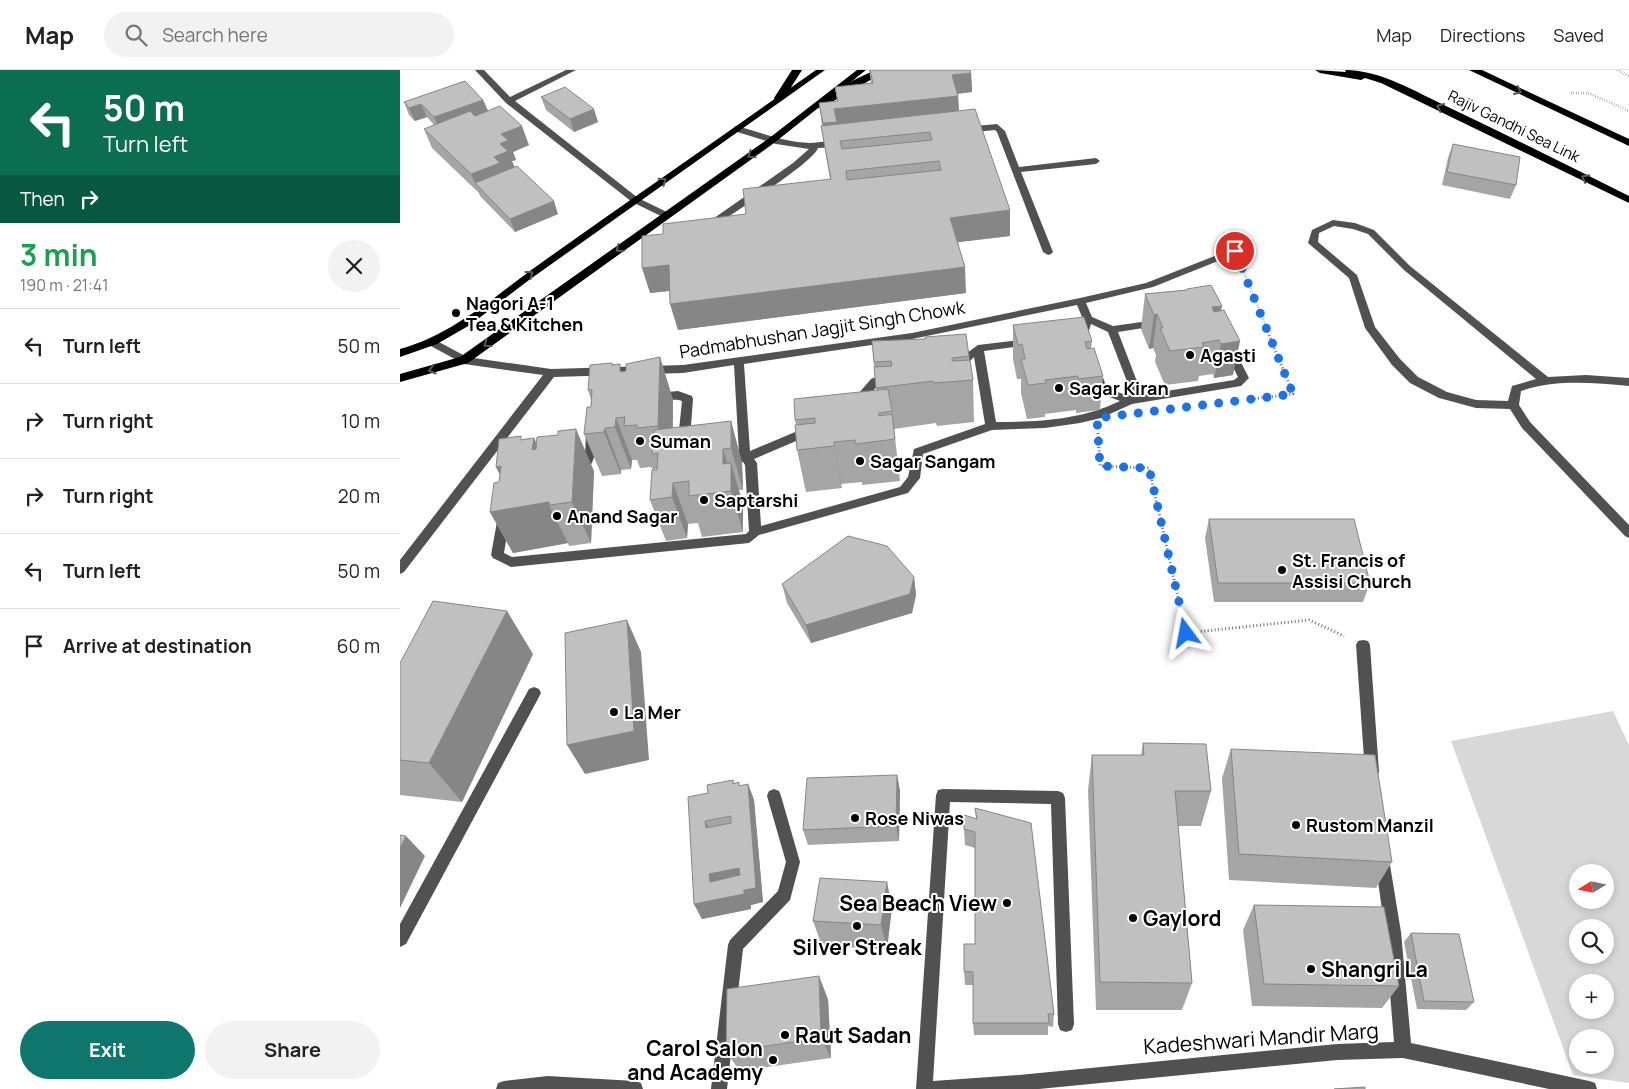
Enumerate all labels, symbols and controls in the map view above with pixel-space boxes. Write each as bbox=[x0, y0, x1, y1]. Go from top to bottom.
search box bbox=[104, 12, 454, 57]
text: Map bbox=[25, 18, 74, 51]
icon: search bbox=[122, 21, 150, 49]
text: Search here bbox=[162, 22, 268, 48]
text: Map bbox=[1376, 23, 1412, 47]
text: Directions bbox=[1440, 23, 1525, 47]
text: Saved bbox=[1553, 23, 1604, 47]
text: 50 m bbox=[103, 84, 185, 132]
one-way arrow bbox=[1513, 84, 1522, 95]
street label: Rajiv Gandhi Sea Link bbox=[1444, 85, 1584, 167]
icon: left bbox=[20, 90, 85, 155]
one-way arrow bbox=[1436, 103, 1445, 113]
text: Turn left bbox=[103, 129, 188, 159]
one-way arrow bbox=[747, 149, 757, 158]
one-way arrow bbox=[1582, 174, 1591, 184]
one-way arrow bbox=[657, 178, 667, 187]
icon: right bbox=[75, 185, 103, 213]
text: Then bbox=[20, 186, 65, 212]
pin bbox=[1214, 230, 1256, 272]
text: 3 min bbox=[20, 234, 98, 275]
icon: arrive bbox=[1221, 237, 1249, 265]
button: close bbox=[328, 240, 380, 292]
one-way arrow bbox=[615, 243, 625, 252]
one-way arrow bbox=[524, 271, 534, 280]
text: 190 m · 21:41 bbox=[20, 274, 109, 296]
place label: Nagori A-1 Tea & Kitchen bbox=[466, 291, 583, 336]
street label: Padmabhushan Jagjit Singh Chowk bbox=[677, 294, 968, 363]
marker: Nagori A-1 Tea & Kitchen bbox=[450, 307, 462, 319]
icon: left bbox=[20, 332, 48, 360]
text: Turn left bbox=[63, 333, 141, 359]
text: 50 m bbox=[338, 333, 380, 359]
one-way arrow bbox=[483, 338, 493, 347]
place label: Agasti bbox=[1200, 343, 1256, 367]
marker: Agasti bbox=[1184, 349, 1196, 361]
one-way arrow bbox=[429, 364, 437, 374]
place label: Sagar Kiran bbox=[1069, 376, 1169, 400]
marker: Sagar Kiran bbox=[1053, 382, 1065, 394]
icon: right bbox=[20, 407, 48, 435]
text: Turn right bbox=[63, 408, 153, 434]
text: 10 m bbox=[341, 408, 380, 434]
place label: Suman bbox=[650, 429, 711, 453]
marker: Suman bbox=[634, 435, 646, 447]
place label: Sagar Sangam bbox=[870, 449, 996, 473]
marker: Sagar Sangam bbox=[854, 455, 866, 467]
icon: right bbox=[20, 482, 48, 510]
text: Turn right bbox=[63, 483, 153, 509]
text: 20 m bbox=[338, 483, 380, 509]
place label: Saptarshi bbox=[714, 488, 798, 512]
marker: Saptarshi bbox=[698, 494, 710, 506]
place label: Anand Sagar bbox=[567, 504, 677, 528]
marker: Anand Sagar bbox=[551, 510, 563, 522]
place label: St. Francis of Assisi Church bbox=[1292, 548, 1411, 593]
icon: left bbox=[20, 557, 48, 585]
text: Turn left bbox=[63, 558, 141, 584]
text: 50 m bbox=[338, 558, 380, 584]
marker: St. Francis of Assisi Church bbox=[1276, 564, 1288, 576]
position arrow bbox=[1159, 606, 1211, 658]
icon: arrive bbox=[20, 632, 48, 660]
text: Arrive at destination bbox=[63, 633, 252, 659]
text: 60 m bbox=[337, 633, 380, 659]
place label: La Mer bbox=[624, 700, 681, 724]
marker: La Mer bbox=[608, 706, 620, 718]
place label: Rose Niwas bbox=[865, 806, 964, 830]
marker: Rose Niwas bbox=[849, 812, 861, 824]
place label: Rustom Manzil bbox=[1306, 813, 1434, 837]
marker: Rustom Manzil bbox=[1290, 819, 1302, 831]
north arrow bbox=[1569, 864, 1614, 909]
map controls bbox=[1569, 864, 1614, 1074]
place label: Sea Beach View bbox=[839, 889, 997, 917]
marker: Sea Beach View bbox=[1001, 897, 1013, 909]
place label: Gaylord bbox=[1143, 904, 1222, 932]
marker: Gaylord bbox=[1127, 912, 1139, 924]
button: search bbox=[1569, 919, 1614, 964]
marker: Silver Streak bbox=[851, 920, 863, 932]
place label: Silver Streak bbox=[793, 933, 922, 961]
place label: Shangri La bbox=[1321, 955, 1428, 983]
marker: Shangri La bbox=[1305, 963, 1317, 975]
button: + bbox=[1569, 974, 1614, 1019]
street label: Kadeshwari Mandir Marg bbox=[1142, 1016, 1380, 1060]
button: Exit bbox=[20, 1021, 195, 1079]
button: Share bbox=[205, 1021, 380, 1079]
place label: Raut Sadan bbox=[795, 1021, 911, 1049]
marker: Raut Sadan bbox=[779, 1029, 791, 1041]
button: − bbox=[1569, 1029, 1614, 1074]
place label: Carol Salon and Academy bbox=[627, 1034, 763, 1086]
marker: Carol Salon and Academy bbox=[767, 1054, 779, 1066]

